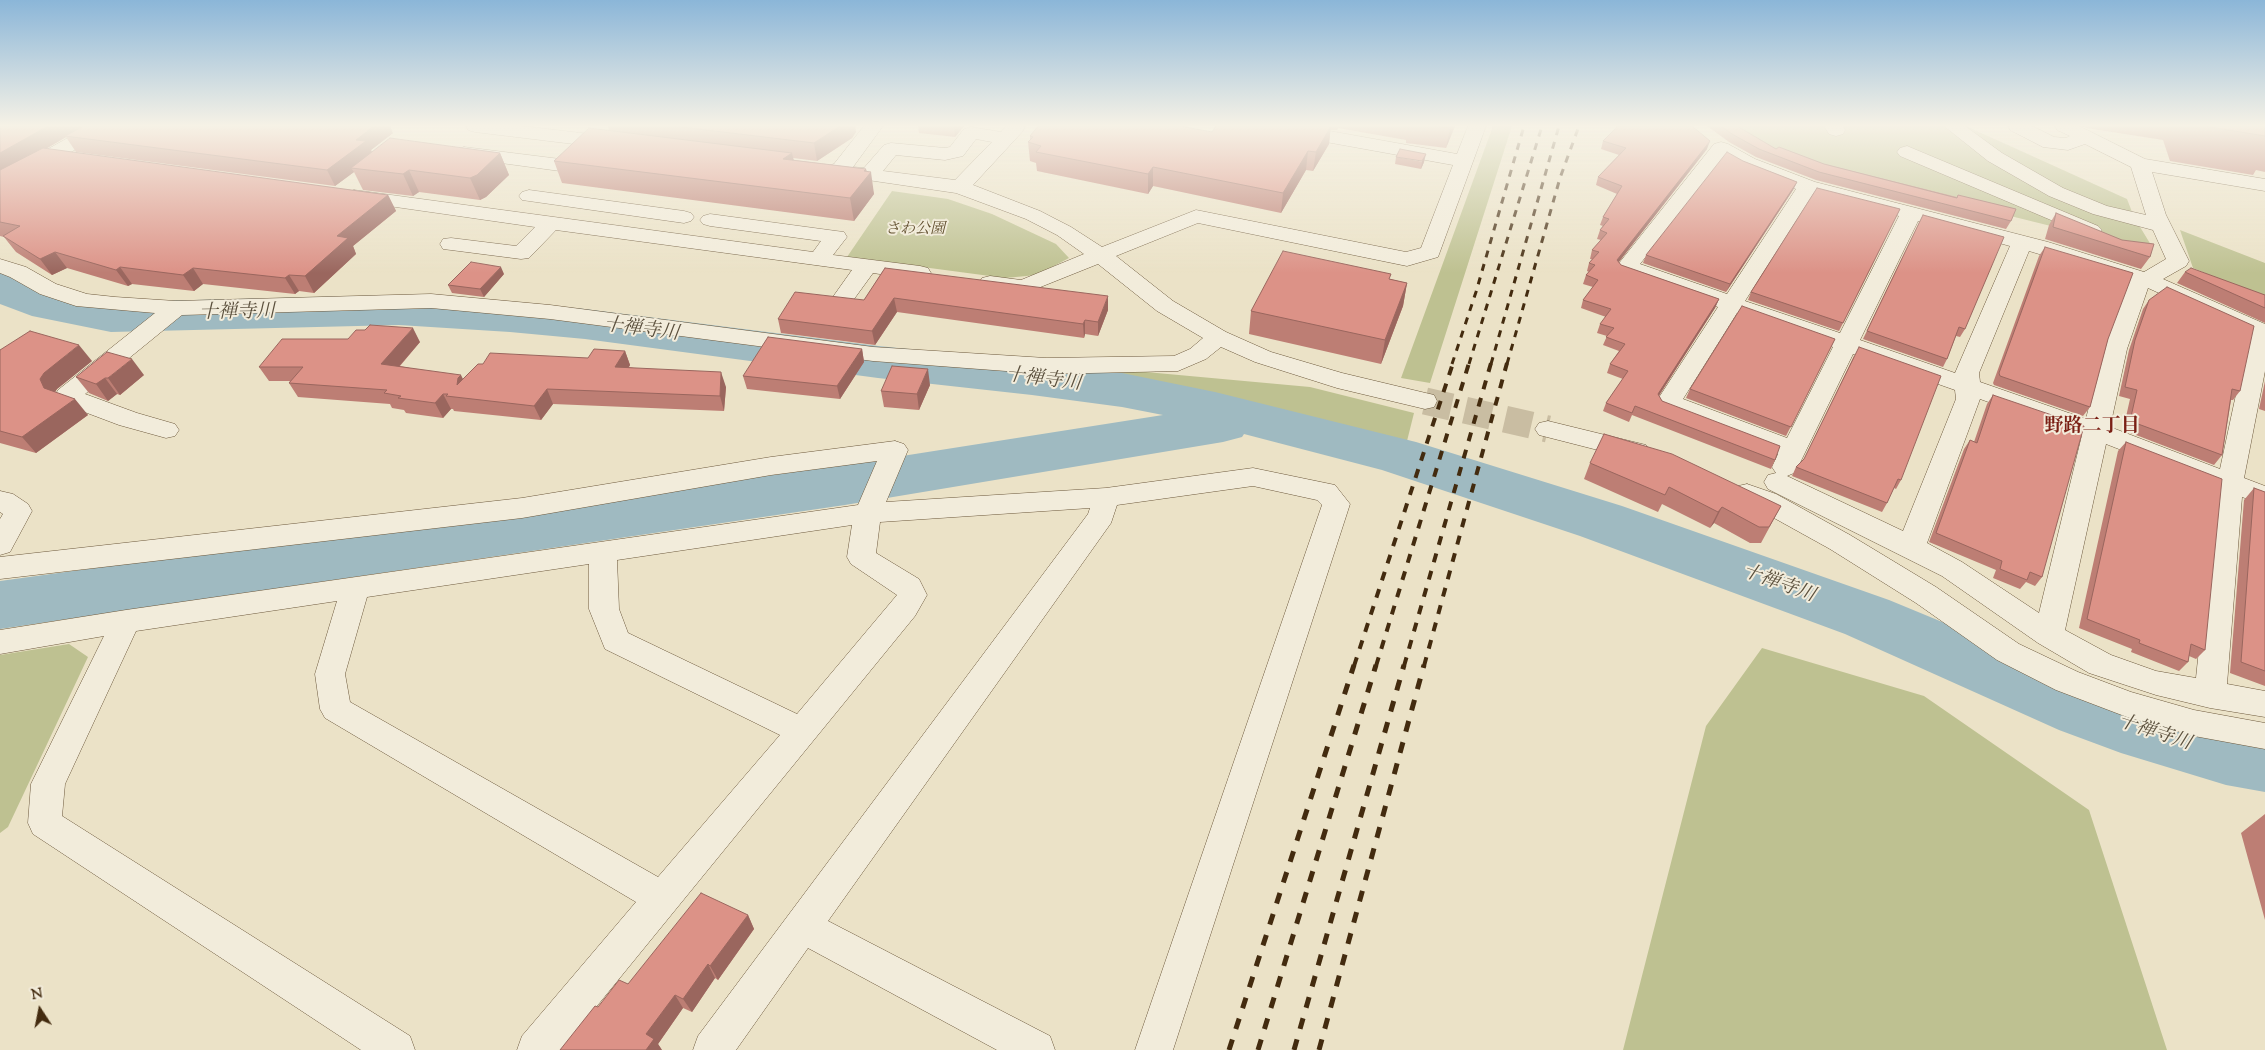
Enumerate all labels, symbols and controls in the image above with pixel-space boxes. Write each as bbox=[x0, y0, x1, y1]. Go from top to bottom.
park label: さわ公園 bbox=[885, 221, 945, 239]
water label: 十禅寺川 bbox=[199, 302, 275, 326]
water label: 十禅寺川 bbox=[602, 315, 680, 347]
water label: 十禅寺川 bbox=[1004, 365, 1082, 397]
district label: 野路二丁目 bbox=[2045, 417, 2139, 439]
water label: 十禅寺川 bbox=[1738, 561, 1818, 609]
water label: 十禅寺川 bbox=[2114, 711, 2194, 757]
text: N bbox=[30, 984, 45, 1006]
north arrow bbox=[15, 985, 65, 1035]

